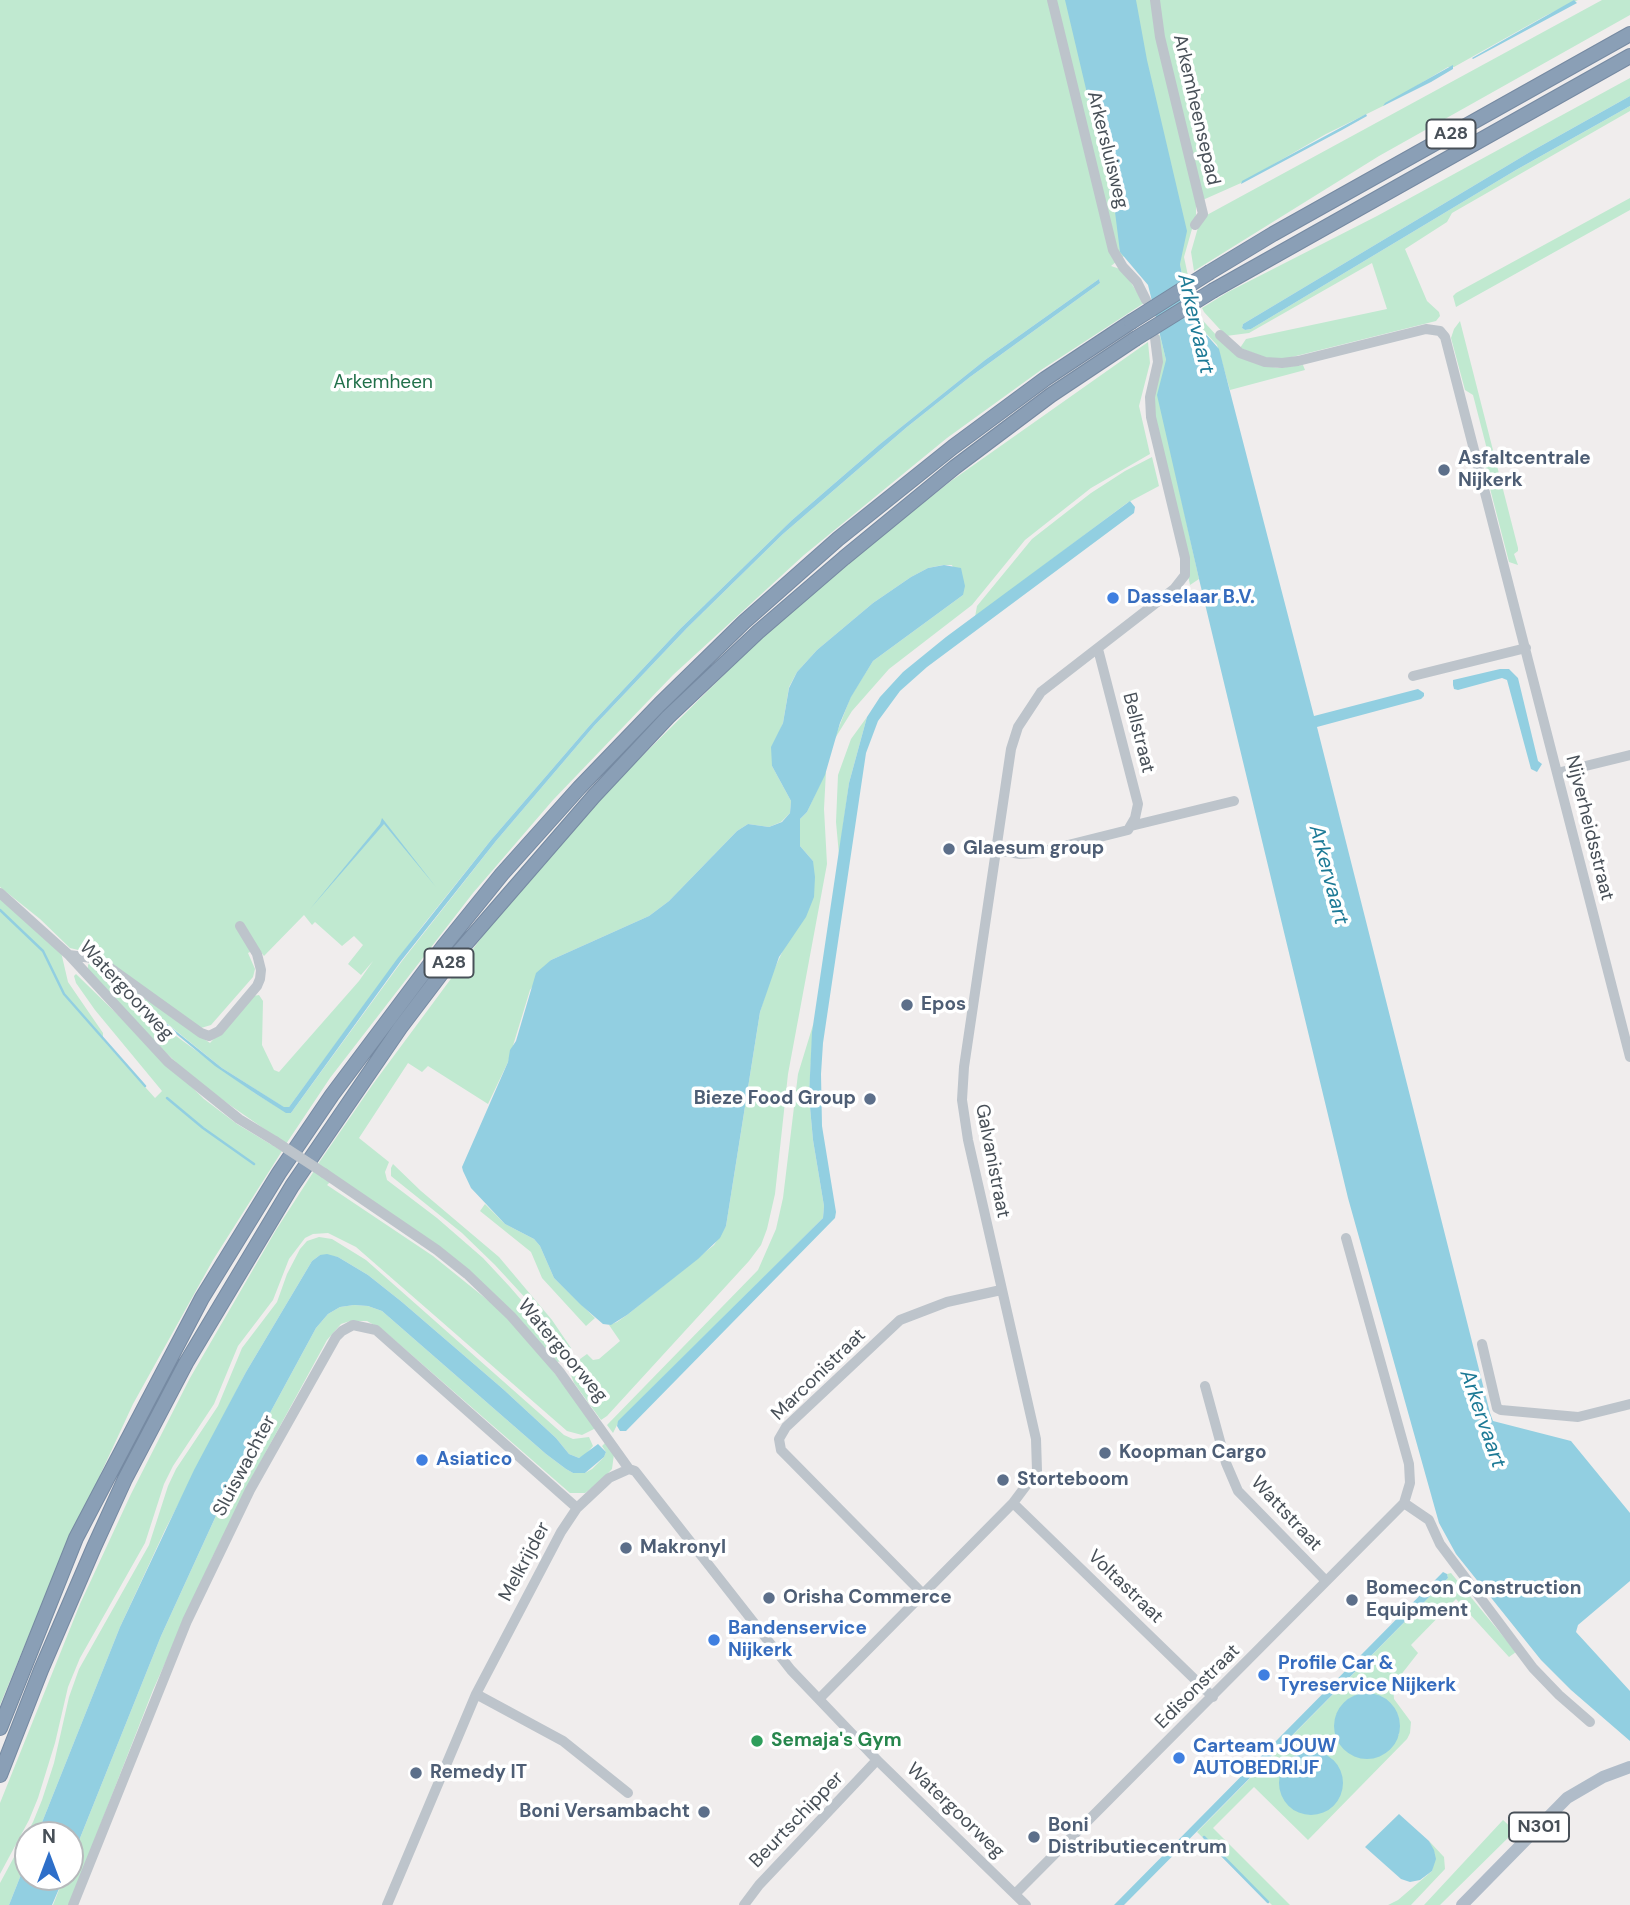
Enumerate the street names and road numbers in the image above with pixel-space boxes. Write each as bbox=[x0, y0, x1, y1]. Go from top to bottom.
street label: Arkemheensepad bbox=[1168, 32, 1224, 188]
street label: Arkersluisweg bbox=[1081, 89, 1133, 211]
road number: A28 bbox=[1426, 119, 1476, 148]
street label: Bellstraat bbox=[1117, 690, 1159, 776]
street label: Nijverheidsstraat bbox=[1560, 753, 1618, 903]
street label: Watergoorweg bbox=[74, 937, 178, 1045]
road number: A28 bbox=[424, 948, 474, 978]
street label: Galvanistraat bbox=[970, 1102, 1014, 1220]
street label: Watergoorweg bbox=[512, 1295, 612, 1407]
street label: Marconistraat bbox=[767, 1324, 871, 1426]
street label: Sluiswachter bbox=[209, 1412, 281, 1520]
street label: Wattstraat bbox=[1246, 1472, 1326, 1556]
street label: Melkrijder bbox=[495, 1518, 555, 1606]
street label: Voltastraat bbox=[1082, 1545, 1168, 1629]
street label: Edisonstraat bbox=[1151, 1640, 1245, 1734]
street label: Watergoorweg bbox=[901, 1758, 1009, 1864]
street label: Beurtschipper bbox=[745, 1767, 849, 1873]
road number: N301 bbox=[1509, 1812, 1569, 1842]

